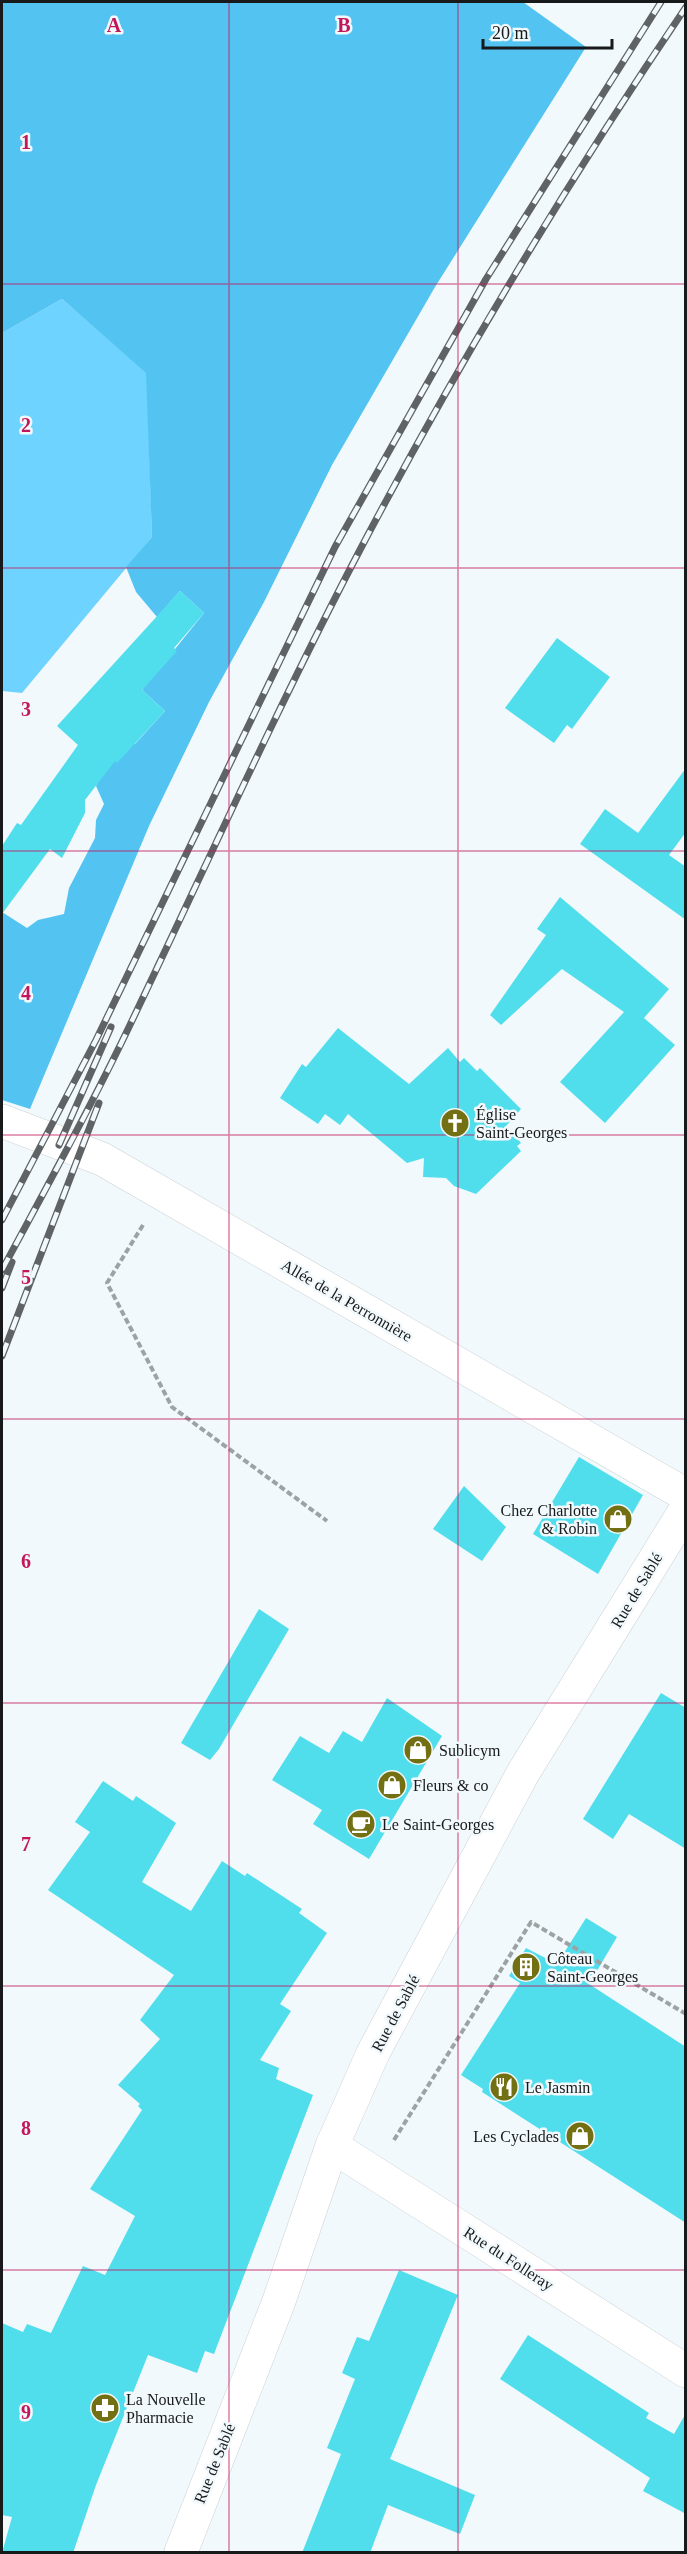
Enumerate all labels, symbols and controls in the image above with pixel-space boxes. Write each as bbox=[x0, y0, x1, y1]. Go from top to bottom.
scale bar bbox=[483, 12, 612, 50]
text: A bbox=[107, 14, 122, 36]
text: B bbox=[337, 14, 351, 36]
text: 20 m bbox=[492, 23, 529, 43]
text: 1 bbox=[21, 131, 31, 153]
text: 2 bbox=[21, 414, 31, 436]
text: 3 bbox=[21, 698, 31, 720]
text: 4 bbox=[21, 982, 31, 1004]
place label: Église Saint-Georges bbox=[476, 1105, 567, 1142]
church icon: Église Saint-Georges bbox=[439, 1107, 471, 1139]
street label: Allée de la Perronnière bbox=[278, 1256, 415, 1345]
text: 5 bbox=[21, 1266, 31, 1288]
place label: Chez Charlotte & Robin bbox=[501, 1502, 597, 1537]
shop icon: Chez Charlotte & Robin bbox=[602, 1503, 634, 1535]
text: 6 bbox=[21, 1550, 31, 1572]
street label: Rue de Sablé bbox=[607, 1550, 665, 1631]
shop icon: Sublicym bbox=[402, 1734, 434, 1766]
place label: Sublicym bbox=[439, 1742, 501, 1760]
shop icon: Fleurs & co bbox=[376, 1769, 408, 1801]
place label: Fleurs & co bbox=[413, 1777, 489, 1794]
cafe icon: Le Saint-Georges bbox=[345, 1808, 377, 1840]
place label: Le Saint-Georges bbox=[382, 1816, 494, 1834]
text: 7 bbox=[21, 1833, 31, 1855]
place label: Côteau Saint-Georges bbox=[547, 1950, 638, 1986]
building icon: Côteau Saint-Georges bbox=[510, 1951, 542, 1983]
street label: Rue de Sablé bbox=[368, 1972, 423, 2054]
restaurant icon: Le Jasmin bbox=[488, 2071, 520, 2103]
place label: Le Jasmin bbox=[525, 2079, 590, 2096]
text: 8 bbox=[21, 2117, 31, 2139]
shop icon: Les Cyclades bbox=[564, 2120, 596, 2152]
place label: Les Cyclades bbox=[473, 2128, 559, 2146]
street label: Rue du Folleray bbox=[460, 2223, 557, 2294]
place label: La Nouvelle Pharmacie bbox=[126, 2391, 206, 2426]
pharmacy icon: La Nouvelle Pharmacie bbox=[89, 2392, 121, 2424]
text: 9 bbox=[21, 2401, 31, 2423]
street label: Rue de Sablé bbox=[191, 2421, 238, 2506]

